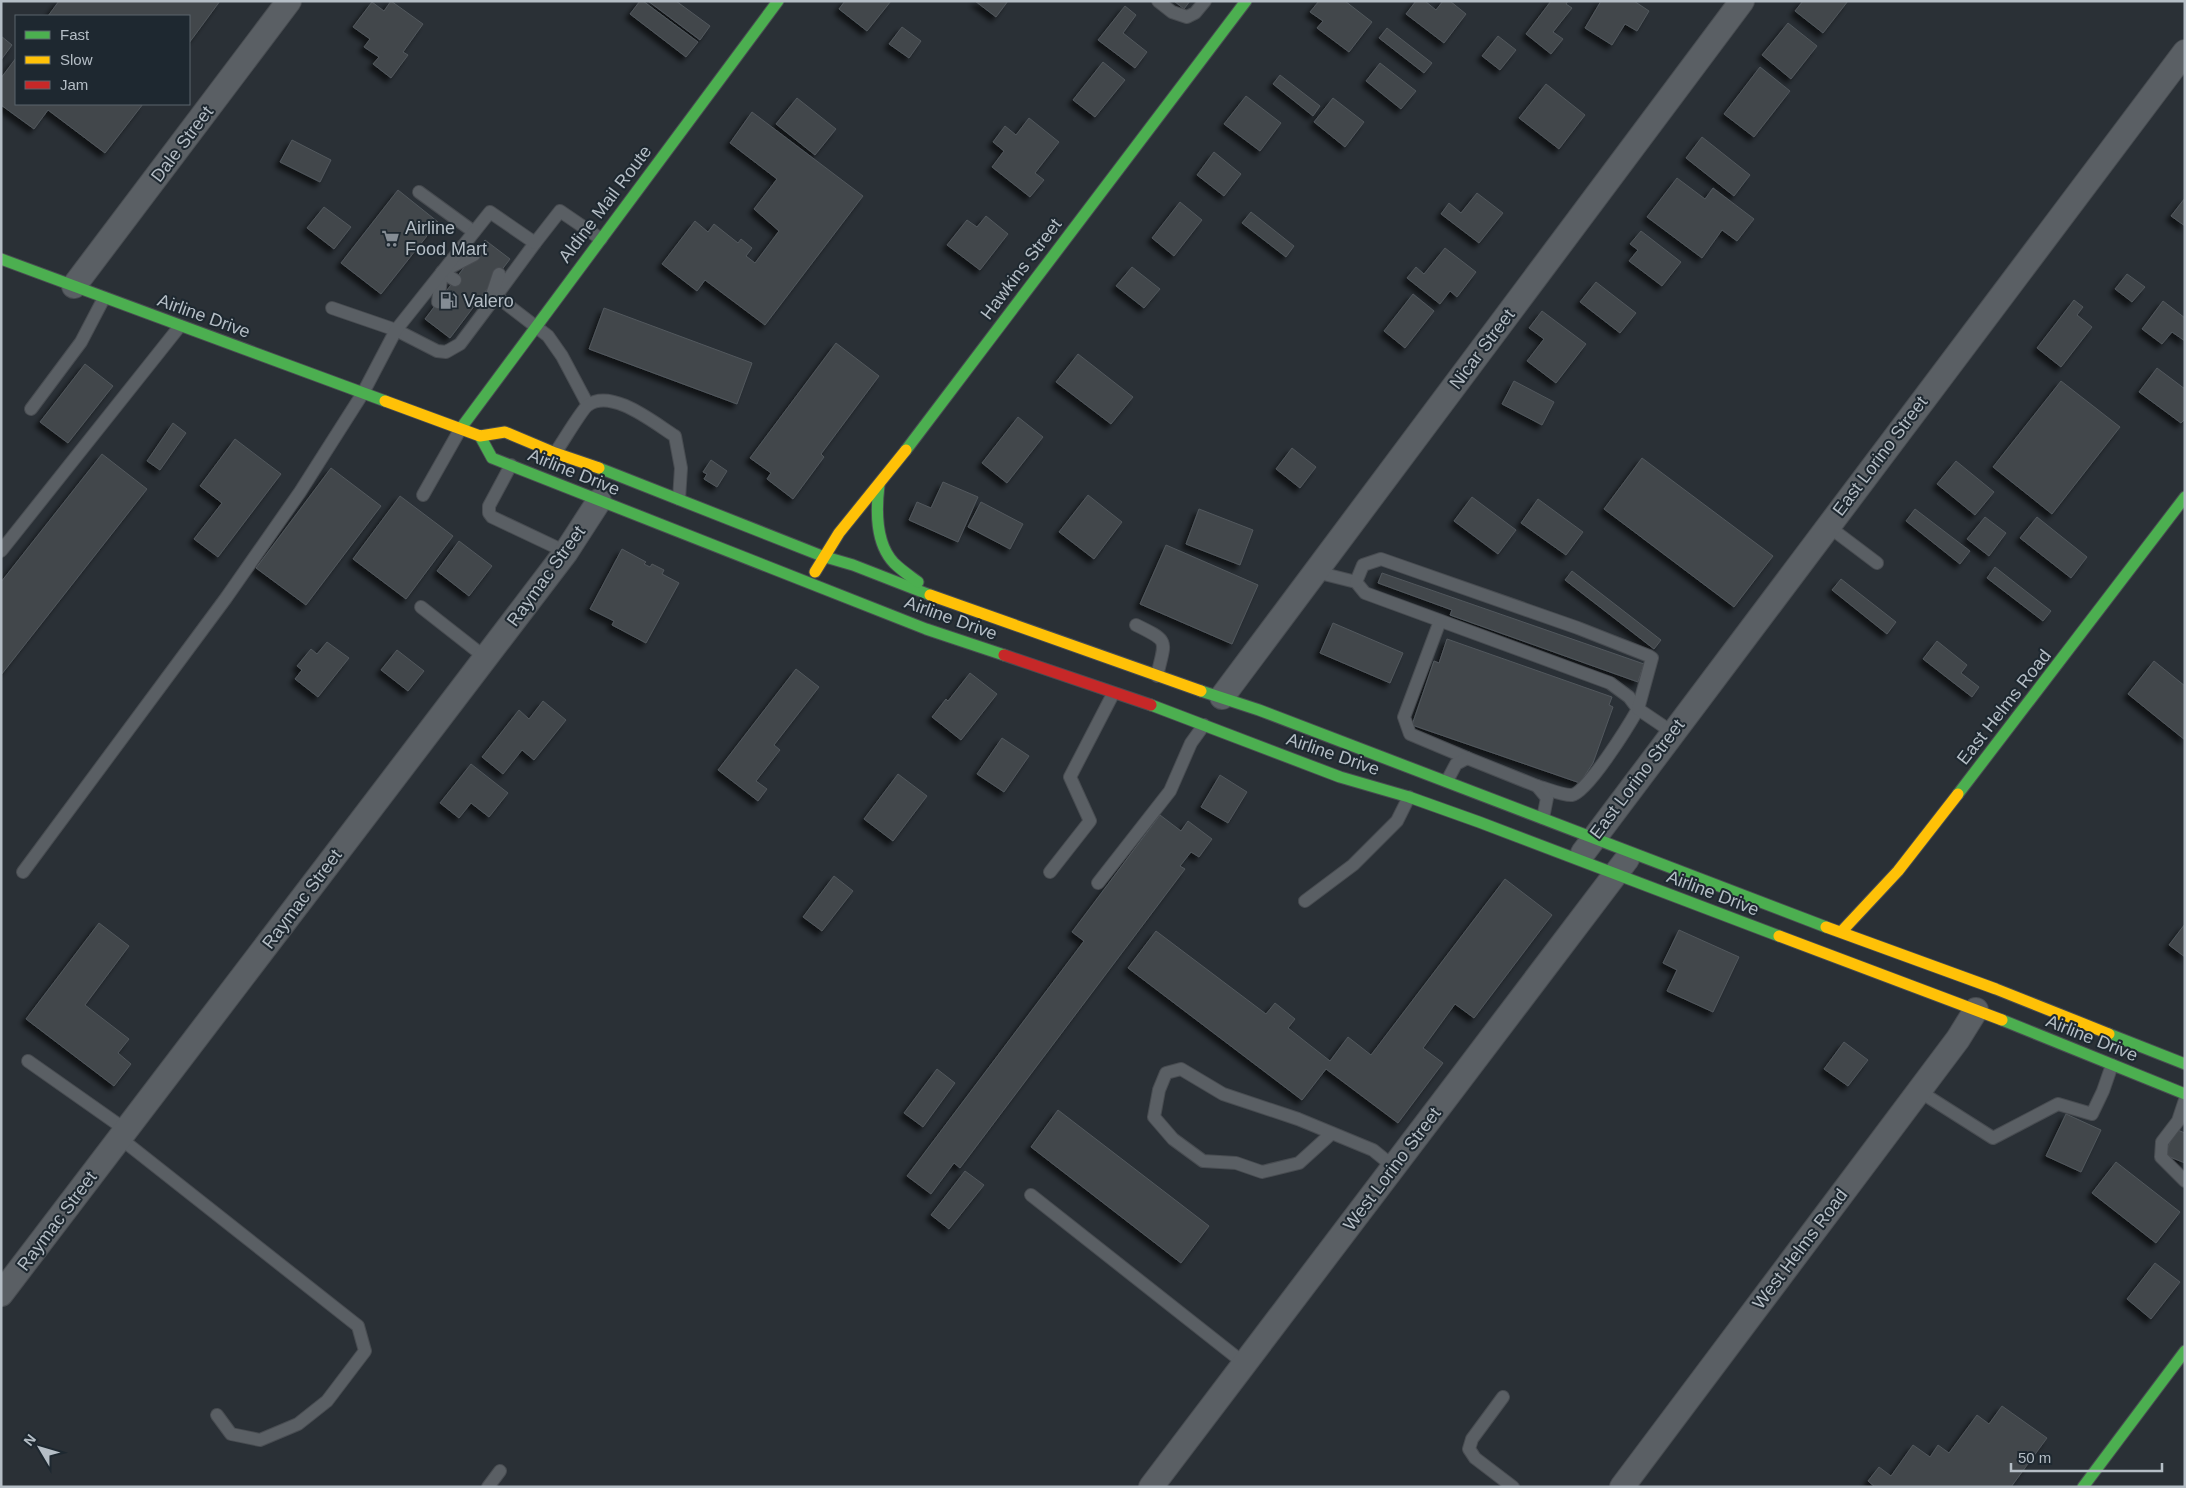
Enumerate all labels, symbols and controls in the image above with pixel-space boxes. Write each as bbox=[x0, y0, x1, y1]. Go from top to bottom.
legend bbox=[15, 15, 190, 105]
text: Fast bbox=[60, 26, 90, 43]
text: Slow bbox=[60, 51, 93, 68]
text: Jam bbox=[60, 76, 88, 93]
street label: Dale Street bbox=[147, 102, 217, 186]
street label: Aldine Mail Route bbox=[555, 142, 655, 266]
street label: Hawkins Street bbox=[977, 215, 1065, 323]
place label: Airline Food Mart bbox=[405, 218, 487, 259]
supermarket icon: Airline Food Mart bbox=[381, 228, 401, 248]
street label: Airline Drive bbox=[155, 290, 253, 342]
fuel station icon: Valero bbox=[439, 291, 459, 311]
place label: Valero bbox=[463, 291, 514, 311]
street label: Nicar Street bbox=[1445, 305, 1519, 393]
street label: East Lorino Street bbox=[1829, 392, 1931, 520]
street label: Airline Drive bbox=[525, 445, 623, 499]
street label: Raymac Street bbox=[503, 522, 589, 630]
street label: Airline Drive bbox=[902, 592, 1000, 644]
street label: East Helms Road bbox=[1953, 646, 2055, 768]
street label: East Lorino Street bbox=[1586, 715, 1688, 843]
street label: Airline Drive bbox=[1284, 729, 1382, 779]
street label: Raymac Street bbox=[258, 845, 346, 953]
street label: Airline Drive bbox=[1664, 866, 1762, 920]
street label: Airline Drive bbox=[2043, 1011, 2141, 1065]
street label: West Lorino Street bbox=[1339, 1104, 1445, 1234]
street label: Raymac Street bbox=[13, 1167, 101, 1275]
street label: West Helms Road bbox=[1748, 1185, 1852, 1313]
north arrow bbox=[15, 1423, 65, 1473]
text: N bbox=[20, 1431, 39, 1449]
scale bar bbox=[2011, 1440, 2162, 1472]
text: 50 m bbox=[2018, 1449, 2051, 1466]

